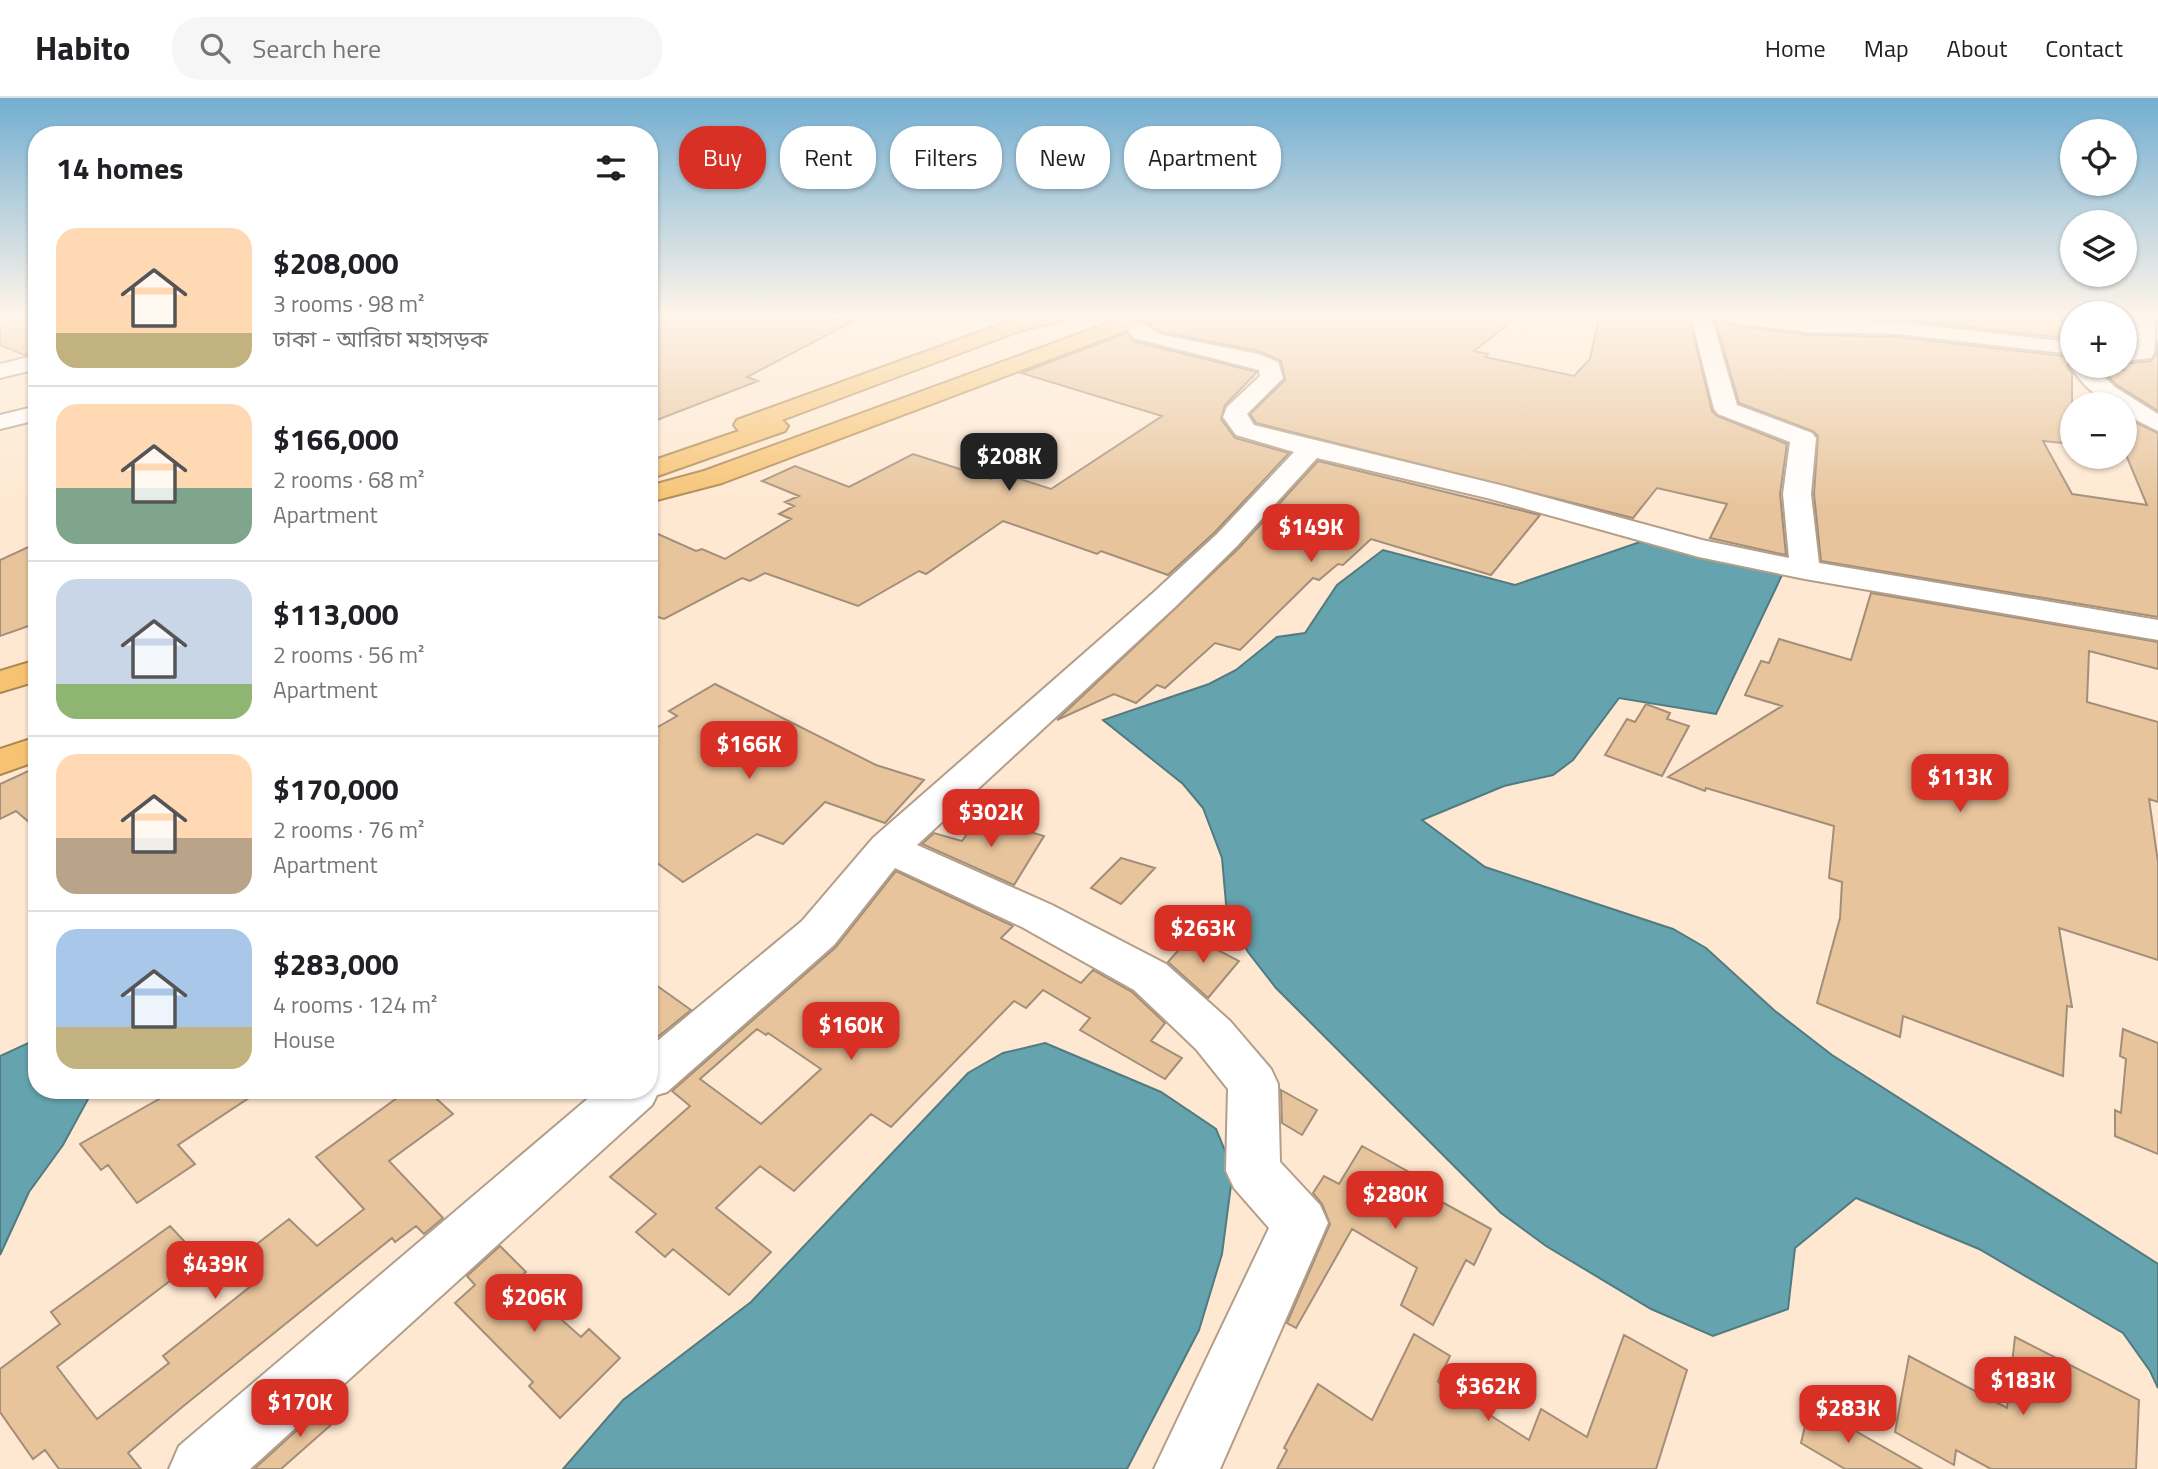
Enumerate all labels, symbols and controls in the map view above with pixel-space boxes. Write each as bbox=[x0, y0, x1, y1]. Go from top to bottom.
search box bbox=[172, 17, 662, 80]
text: Habito bbox=[35, 23, 130, 73]
icon: search bbox=[196, 29, 234, 67]
text: Search here bbox=[252, 29, 381, 68]
text: Home bbox=[1765, 30, 1826, 66]
text: Map bbox=[1864, 30, 1909, 66]
text: About bbox=[1947, 30, 2007, 66]
text: Contact bbox=[2045, 30, 2123, 66]
map controls bbox=[2060, 119, 2137, 469]
button: locate bbox=[2060, 119, 2137, 196]
chip: Buy bbox=[679, 126, 766, 189]
chip: Rent bbox=[780, 126, 876, 189]
chip: Filters bbox=[890, 126, 1002, 189]
chip: New bbox=[1016, 126, 1110, 189]
chip: Apartment bbox=[1124, 126, 1281, 189]
text: 14 homes bbox=[56, 145, 183, 191]
icon: filters bbox=[592, 149, 630, 187]
button: layers bbox=[2060, 210, 2137, 287]
text: $208,000 bbox=[273, 240, 399, 286]
icon: home bbox=[112, 256, 196, 340]
text: 3 rooms · 98 m² bbox=[273, 286, 424, 321]
button: + bbox=[2060, 301, 2137, 378]
text: ঢাকা - আরিচা মহাসড়ক bbox=[273, 321, 488, 356]
button: − bbox=[2060, 392, 2137, 469]
text: $166,000 bbox=[273, 416, 399, 462]
icon: home bbox=[112, 432, 196, 516]
pin: $208K bbox=[960, 434, 1058, 493]
text: $208K bbox=[976, 438, 1042, 473]
text: 2 rooms · 68 m² bbox=[273, 462, 424, 497]
text: Apartment bbox=[273, 497, 378, 532]
pin: $149K bbox=[1262, 504, 1360, 564]
text: $149K bbox=[1278, 509, 1344, 544]
text: $113,000 bbox=[273, 591, 399, 637]
icon: home bbox=[112, 607, 196, 691]
text: 2 rooms · 56 m² bbox=[273, 637, 424, 672]
text: Apartment bbox=[273, 672, 378, 707]
pin: $166K bbox=[700, 722, 798, 781]
text: $166K bbox=[716, 726, 782, 761]
pin: $113K bbox=[1911, 754, 2009, 814]
text: $113K bbox=[1927, 759, 1993, 794]
text: $170,000 bbox=[273, 766, 399, 812]
icon: home bbox=[112, 782, 196, 866]
pin: $302K bbox=[942, 790, 1040, 849]
text: $302K bbox=[958, 794, 1024, 829]
text: 2 rooms · 76 m² bbox=[273, 812, 424, 847]
text: Apartment bbox=[273, 847, 378, 882]
pin: $263K bbox=[1154, 906, 1252, 965]
text: $263K bbox=[1170, 910, 1236, 945]
text: $283,000 bbox=[273, 941, 399, 987]
icon: home bbox=[112, 957, 196, 1041]
text: 4 rooms · 124 m² bbox=[273, 987, 437, 1022]
pin: $160K bbox=[802, 1002, 900, 1062]
text: $160K bbox=[818, 1007, 884, 1042]
text: House bbox=[273, 1022, 335, 1057]
pin: $280K bbox=[1346, 1172, 1444, 1231]
text: $280K bbox=[1362, 1176, 1428, 1211]
pin: $439K bbox=[166, 1242, 264, 1301]
text: $439K bbox=[182, 1246, 248, 1281]
pin: $206K bbox=[485, 1274, 583, 1334]
text: $206K bbox=[501, 1279, 567, 1314]
pin: $183K bbox=[1974, 1358, 2072, 1417]
text: $183K bbox=[1990, 1362, 2056, 1397]
pin: $362K bbox=[1439, 1364, 1537, 1423]
text: $362K bbox=[1455, 1368, 1521, 1403]
pin: $170K bbox=[251, 1380, 349, 1439]
text: $170K bbox=[267, 1384, 333, 1419]
pin: $283K bbox=[1799, 1386, 1897, 1445]
text: $283K bbox=[1815, 1390, 1881, 1425]

